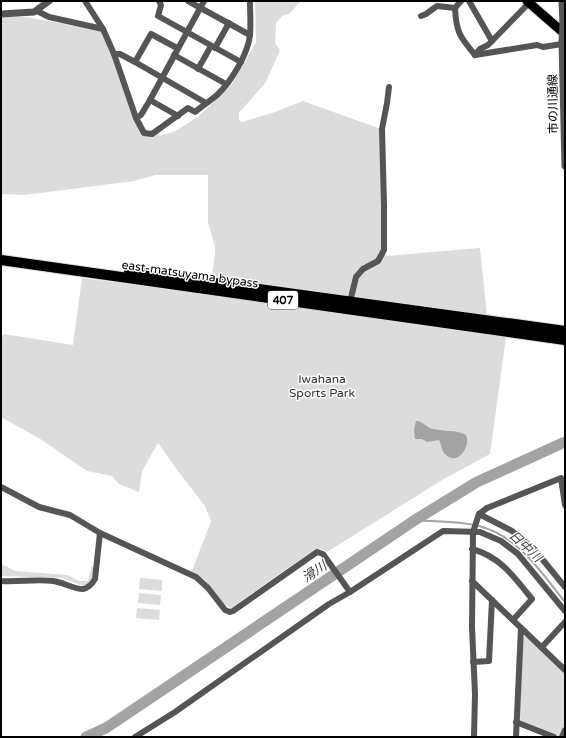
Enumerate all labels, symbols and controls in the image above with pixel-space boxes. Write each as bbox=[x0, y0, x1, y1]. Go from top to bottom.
street label: 市の川通線 bbox=[545, 74, 561, 134]
street label: east-matsuyama bypass bbox=[121, 257, 259, 291]
road number: 407 bbox=[268, 291, 298, 309]
park label: Iwahana Sports Park bbox=[289, 372, 355, 400]
water label: 日中川 bbox=[506, 528, 546, 567]
water label: 滑川 bbox=[299, 557, 331, 586]

